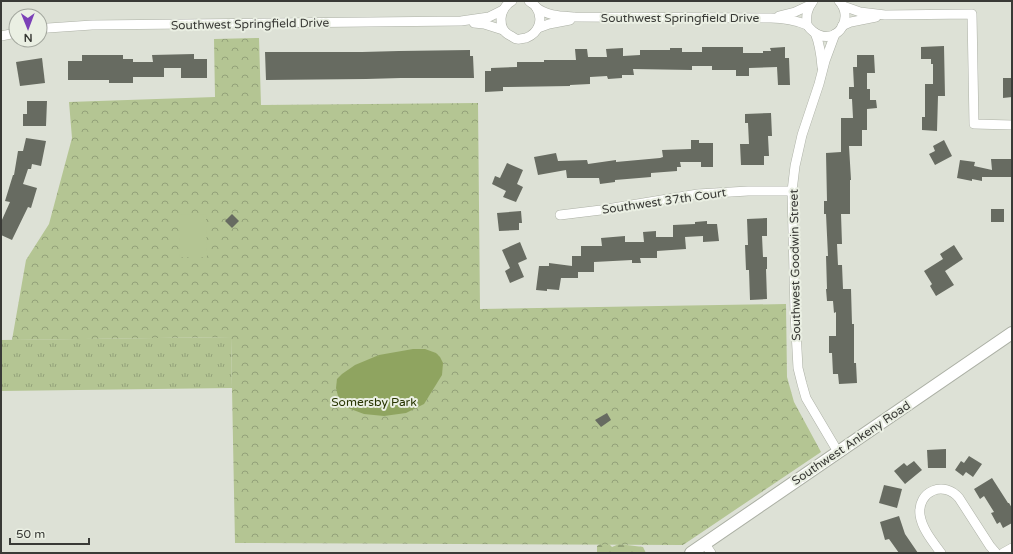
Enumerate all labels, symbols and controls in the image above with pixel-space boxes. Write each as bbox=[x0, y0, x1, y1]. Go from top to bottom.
north arrow bbox=[8, 8, 48, 48]
street label: Southwest Springfield Drive bbox=[601, 11, 759, 25]
street label: Southwest Springfield Drive bbox=[171, 16, 330, 32]
text: N bbox=[24, 31, 33, 44]
street label: Southwest 37th Court bbox=[601, 185, 727, 217]
street label: Southwest Goodwin Street bbox=[787, 189, 803, 341]
park label: Somersby Park bbox=[331, 395, 417, 409]
street label: Southwest Ankeny Road bbox=[789, 398, 913, 488]
scale bar bbox=[10, 520, 89, 546]
text: 50 m bbox=[16, 527, 45, 541]

